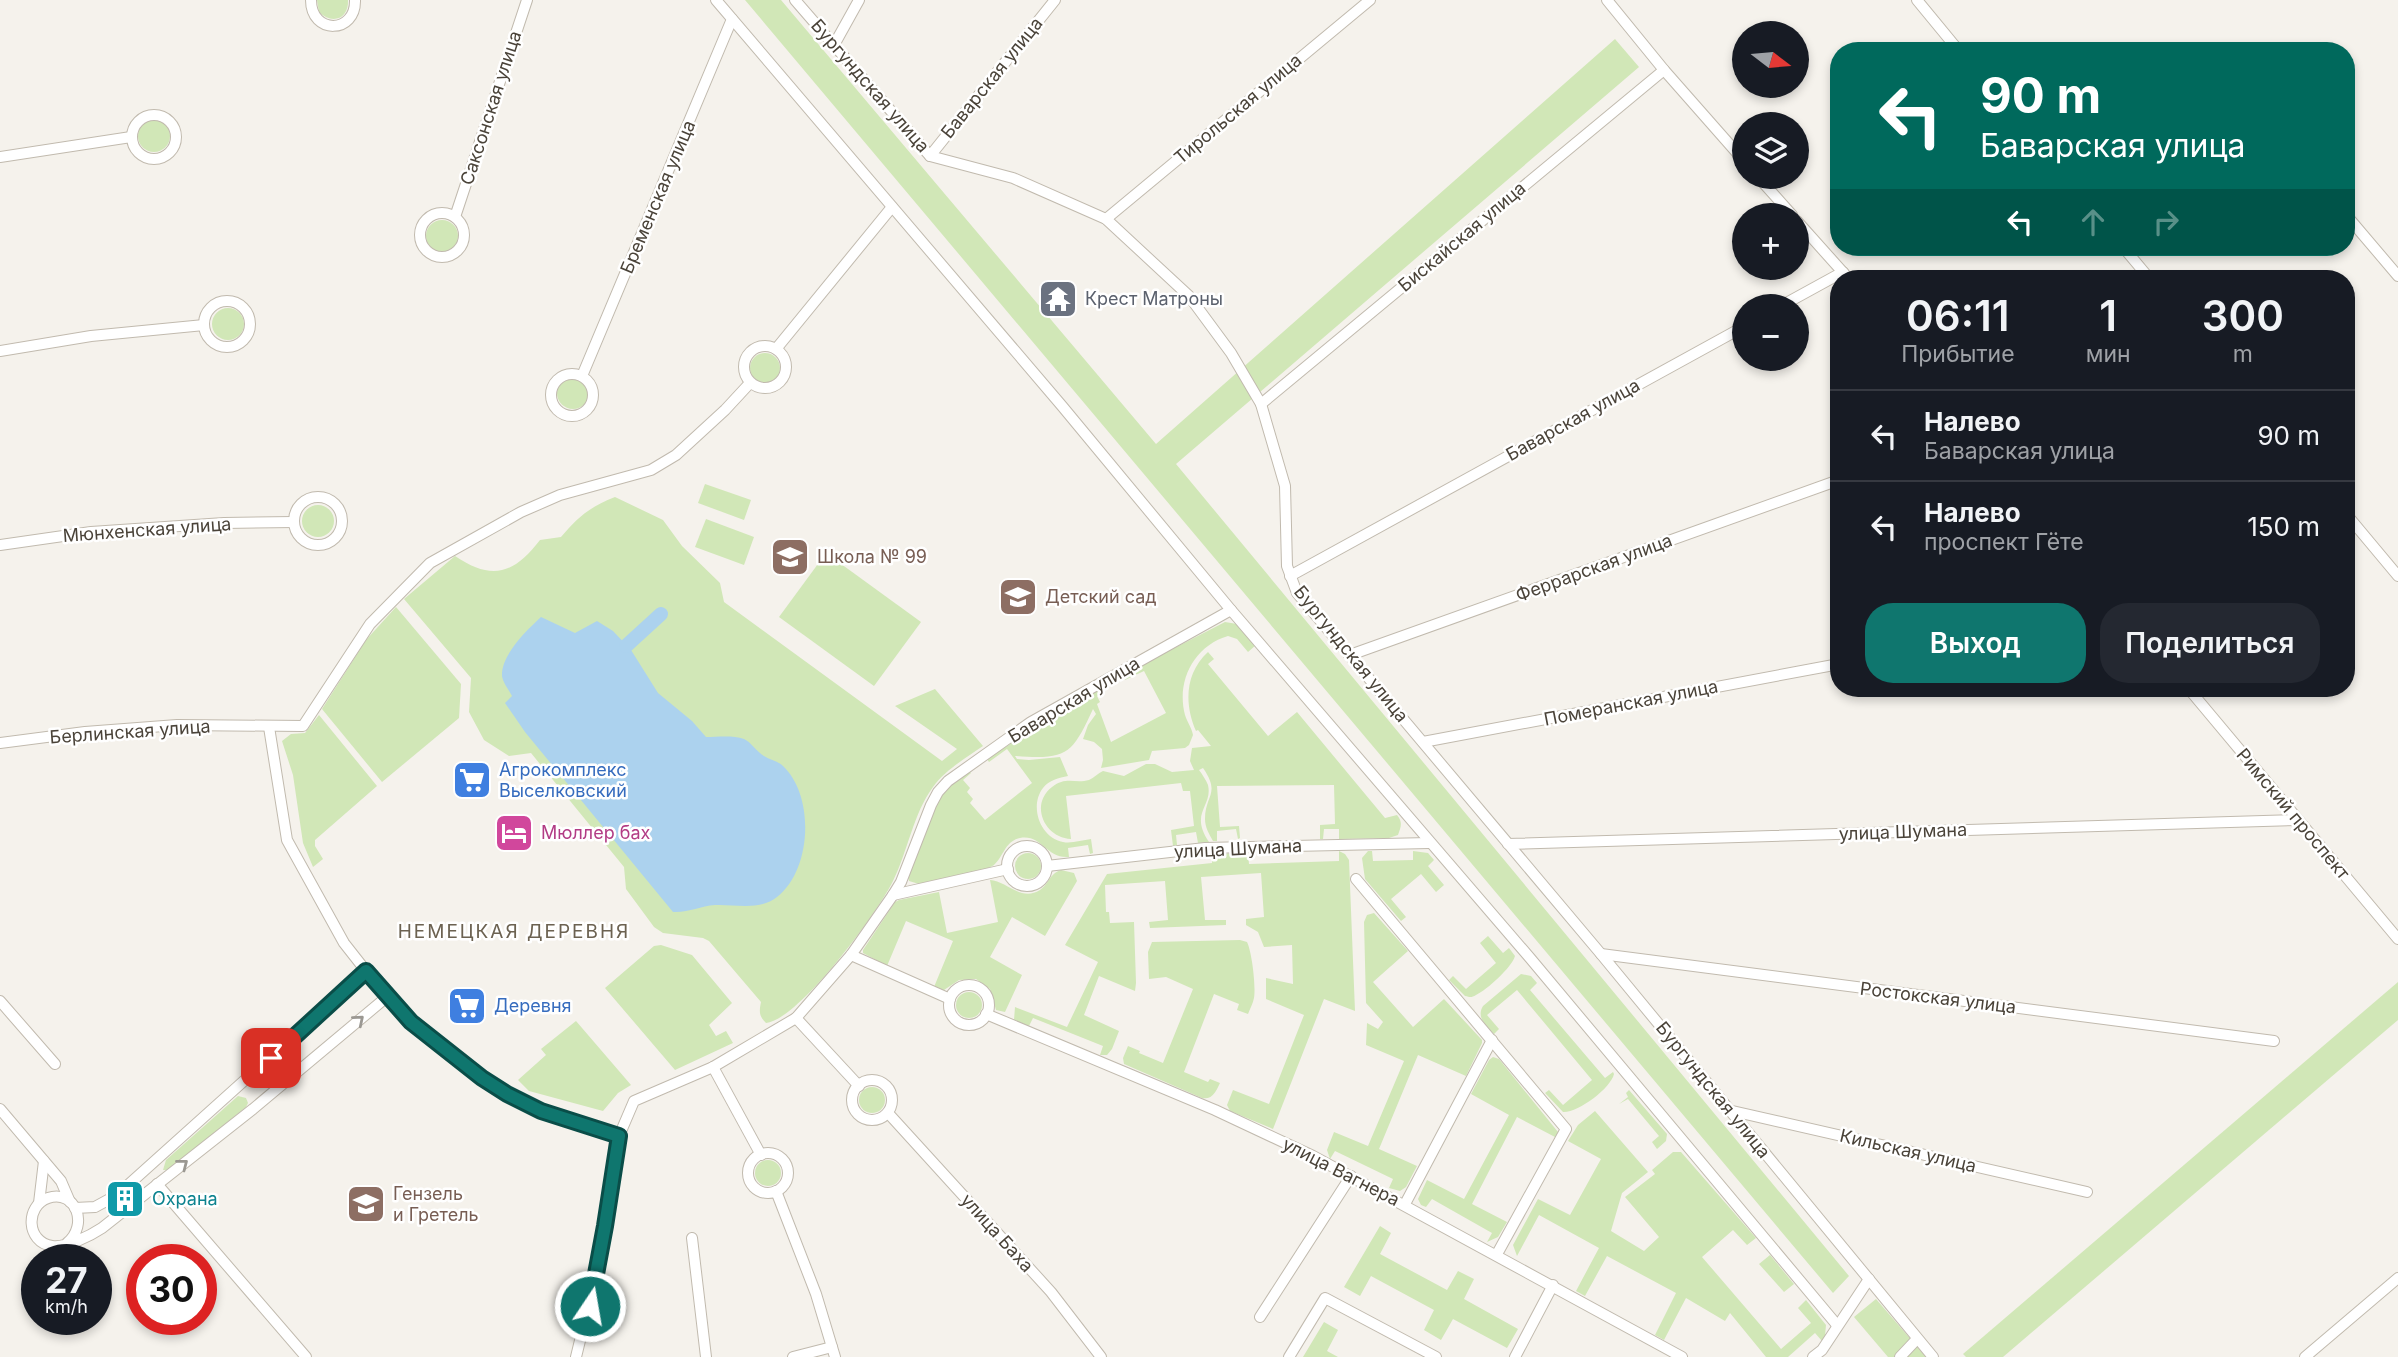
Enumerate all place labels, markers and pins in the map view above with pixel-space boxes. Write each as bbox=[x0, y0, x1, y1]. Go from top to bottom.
temple icon: Крест Матроны bbox=[1037, 278, 1079, 320]
place label: Крест Матроны bbox=[1085, 288, 1223, 309]
school or university icon: Школа № 99 bbox=[769, 536, 811, 578]
place label: Школа № 99 bbox=[817, 546, 927, 567]
school or university icon: Детский сад bbox=[997, 576, 1039, 618]
place label: Детский сад bbox=[1045, 586, 1157, 607]
supermarket icon: Агрокомплекс Выселковский bbox=[451, 759, 493, 801]
place label: Агрокомплекс Выселковский bbox=[499, 759, 627, 801]
hotel icon: Мюллер бах bbox=[493, 812, 535, 854]
place label: Мюллер бах bbox=[541, 822, 650, 843]
supermarket icon: Деревня bbox=[446, 985, 488, 1027]
place label: Деревня bbox=[494, 995, 572, 1016]
pin bbox=[241, 1028, 301, 1088]
building icon: Охрана bbox=[104, 1178, 146, 1220]
school or university icon: Гензель и Гретель bbox=[345, 1183, 387, 1225]
place label: Гензель и Гретель bbox=[393, 1183, 479, 1225]
place label: Охрана bbox=[152, 1188, 218, 1209]

